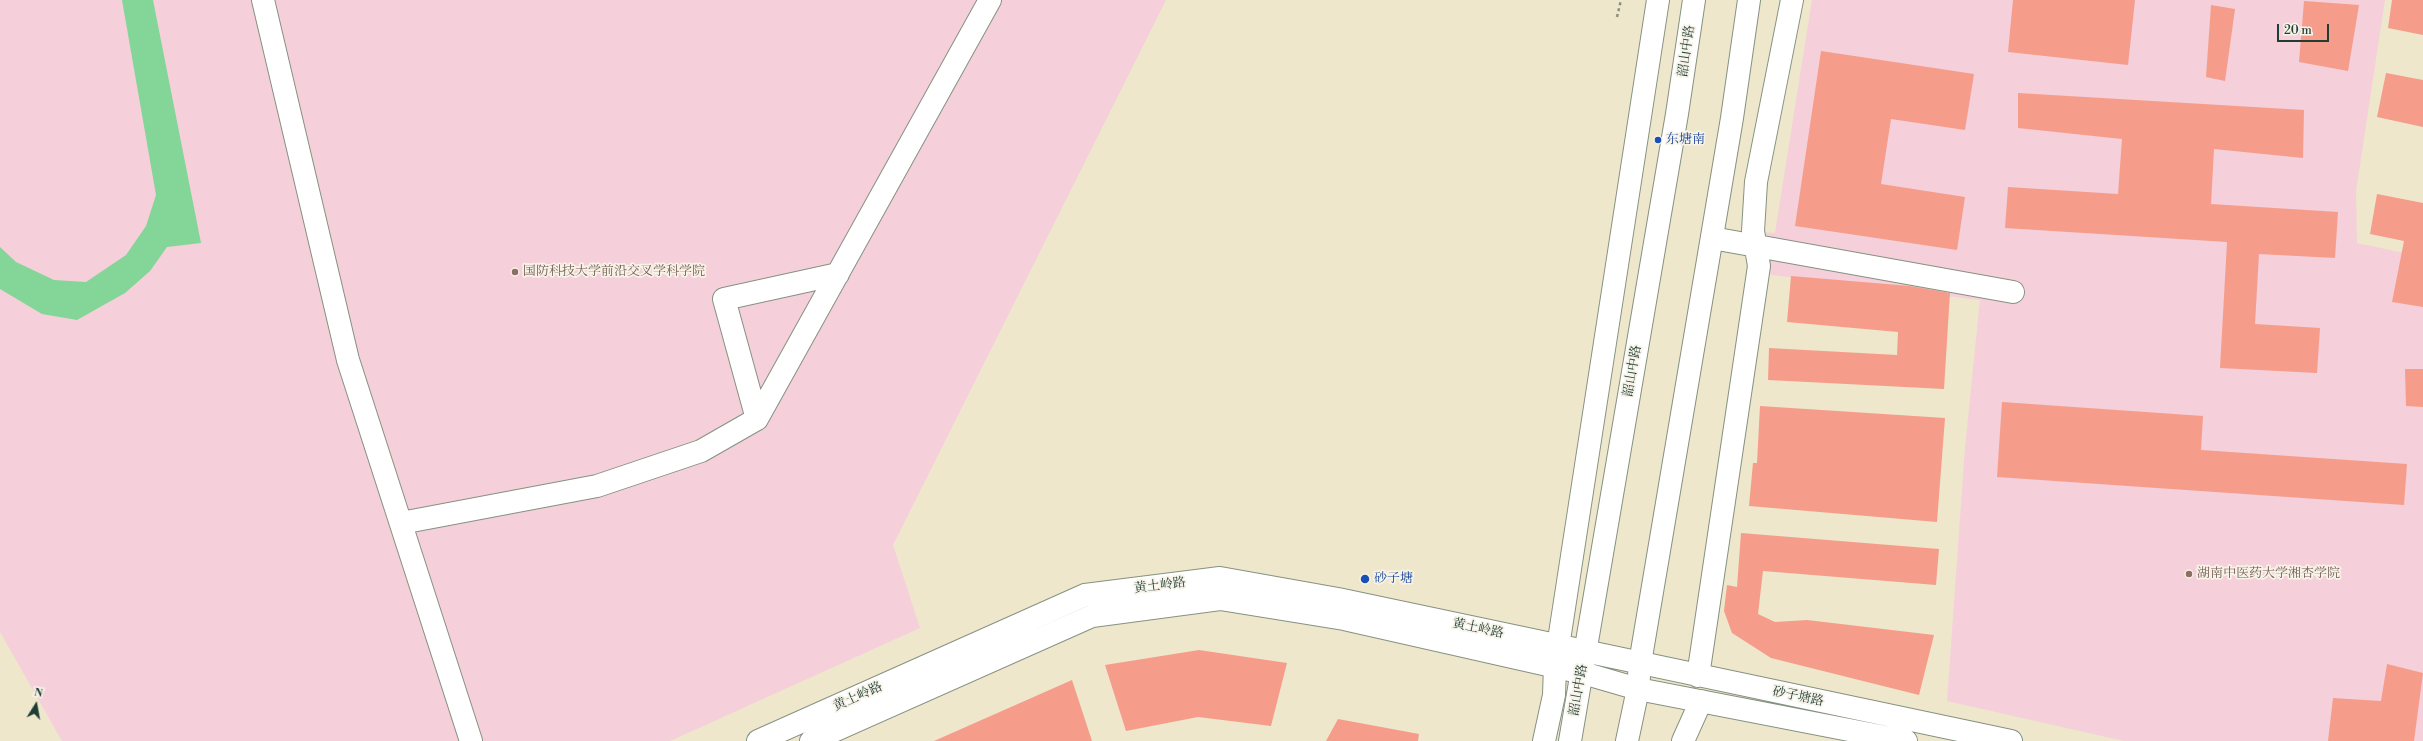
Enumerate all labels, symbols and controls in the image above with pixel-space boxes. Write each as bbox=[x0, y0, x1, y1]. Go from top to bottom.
scale bar bbox=[2279, 16, 2331, 42]
text: 20 m bbox=[2284, 23, 2312, 38]
street label: 韶山中路 bbox=[1676, 24, 1698, 78]
place label: 东塘南 bbox=[1666, 132, 1705, 148]
marker: 东塘南 bbox=[1653, 135, 1663, 145]
place label: 国防科技大学前沿交叉学科学院 bbox=[523, 264, 705, 280]
marker: 国防科技大学前沿交叉学科学院 bbox=[510, 267, 520, 277]
street label: 韶山中路 bbox=[1621, 344, 1645, 398]
place label: 湖南中医药大学湘杏学院 bbox=[2197, 566, 2340, 582]
marker: 湖南中医药大学湘杏学院 bbox=[2184, 569, 2194, 579]
place label: 砂子塘 bbox=[1374, 571, 1413, 587]
marker: 砂子塘 bbox=[1359, 573, 1371, 585]
street label: 黄土岭路 bbox=[1133, 575, 1187, 597]
street label: 黄土岭路 bbox=[1451, 616, 1505, 642]
street label: 韶山中路 bbox=[1567, 663, 1591, 717]
street label: 黄土岭路 bbox=[831, 679, 885, 715]
street label: 砂子塘路 bbox=[1771, 684, 1825, 710]
north arrow bbox=[16, 685, 56, 725]
text: N bbox=[33, 686, 44, 701]

